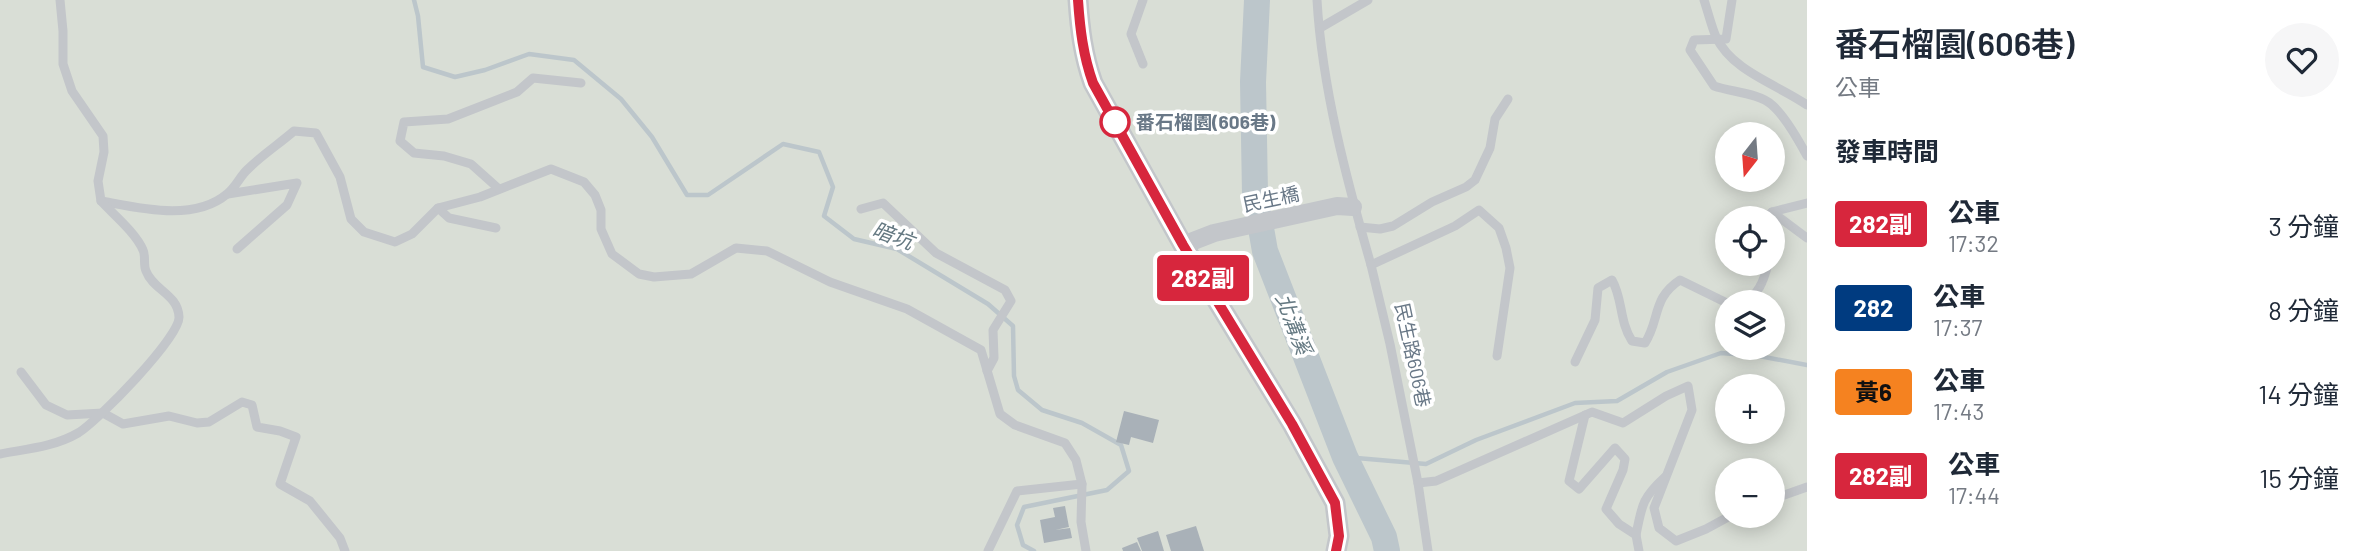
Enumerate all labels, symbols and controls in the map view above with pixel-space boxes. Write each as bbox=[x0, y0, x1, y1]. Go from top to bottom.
text: 番石榴園(606巷) bbox=[1835, 23, 2075, 63]
button: heart bbox=[2265, 23, 2339, 97]
text: 公車 bbox=[1835, 73, 1881, 101]
marker: 番石榴園(606巷) bbox=[1100, 107, 1130, 137]
place label: 番石榴園(606巷) bbox=[1136, 110, 1276, 133]
north arrow bbox=[1715, 122, 1785, 192]
map controls bbox=[1715, 122, 1785, 528]
text: 發車時間 bbox=[1835, 135, 1939, 166]
street label: 民生橋 bbox=[1241, 181, 1301, 216]
text: 公車 bbox=[1948, 196, 2000, 227]
button: locate bbox=[1715, 206, 1785, 276]
text: 282副 bbox=[1849, 209, 1913, 238]
text: 3 分鐘 bbox=[2268, 210, 2339, 241]
water label: 暗坑 bbox=[870, 216, 920, 255]
text: 17:32 bbox=[1948, 229, 1999, 257]
line badge: 282副 bbox=[1154, 255, 1252, 301]
text: 282副 bbox=[1171, 263, 1235, 292]
text: 公車 bbox=[1933, 280, 1985, 311]
water label: 北溝溪 bbox=[1271, 290, 1318, 360]
button: layers bbox=[1715, 290, 1785, 360]
text: 282 bbox=[1854, 293, 1893, 322]
text: 8 分鐘 bbox=[2268, 294, 2339, 325]
street label: 民生路606巷 bbox=[1391, 301, 1436, 409]
text: 17:37 bbox=[1933, 313, 1982, 341]
text: 公車 bbox=[1933, 364, 1985, 395]
button: + bbox=[1715, 374, 1785, 444]
text: 黃6 bbox=[1855, 377, 1892, 406]
text: 14 分鐘 bbox=[2258, 378, 2339, 409]
text: 17:43 bbox=[1933, 397, 1984, 425]
text: 公車 bbox=[1948, 448, 2000, 479]
button: − bbox=[1715, 458, 1785, 528]
text: 282副 bbox=[1849, 461, 1913, 490]
text: 15 分鐘 bbox=[2259, 462, 2339, 493]
text: 17:44 bbox=[1948, 481, 2000, 509]

